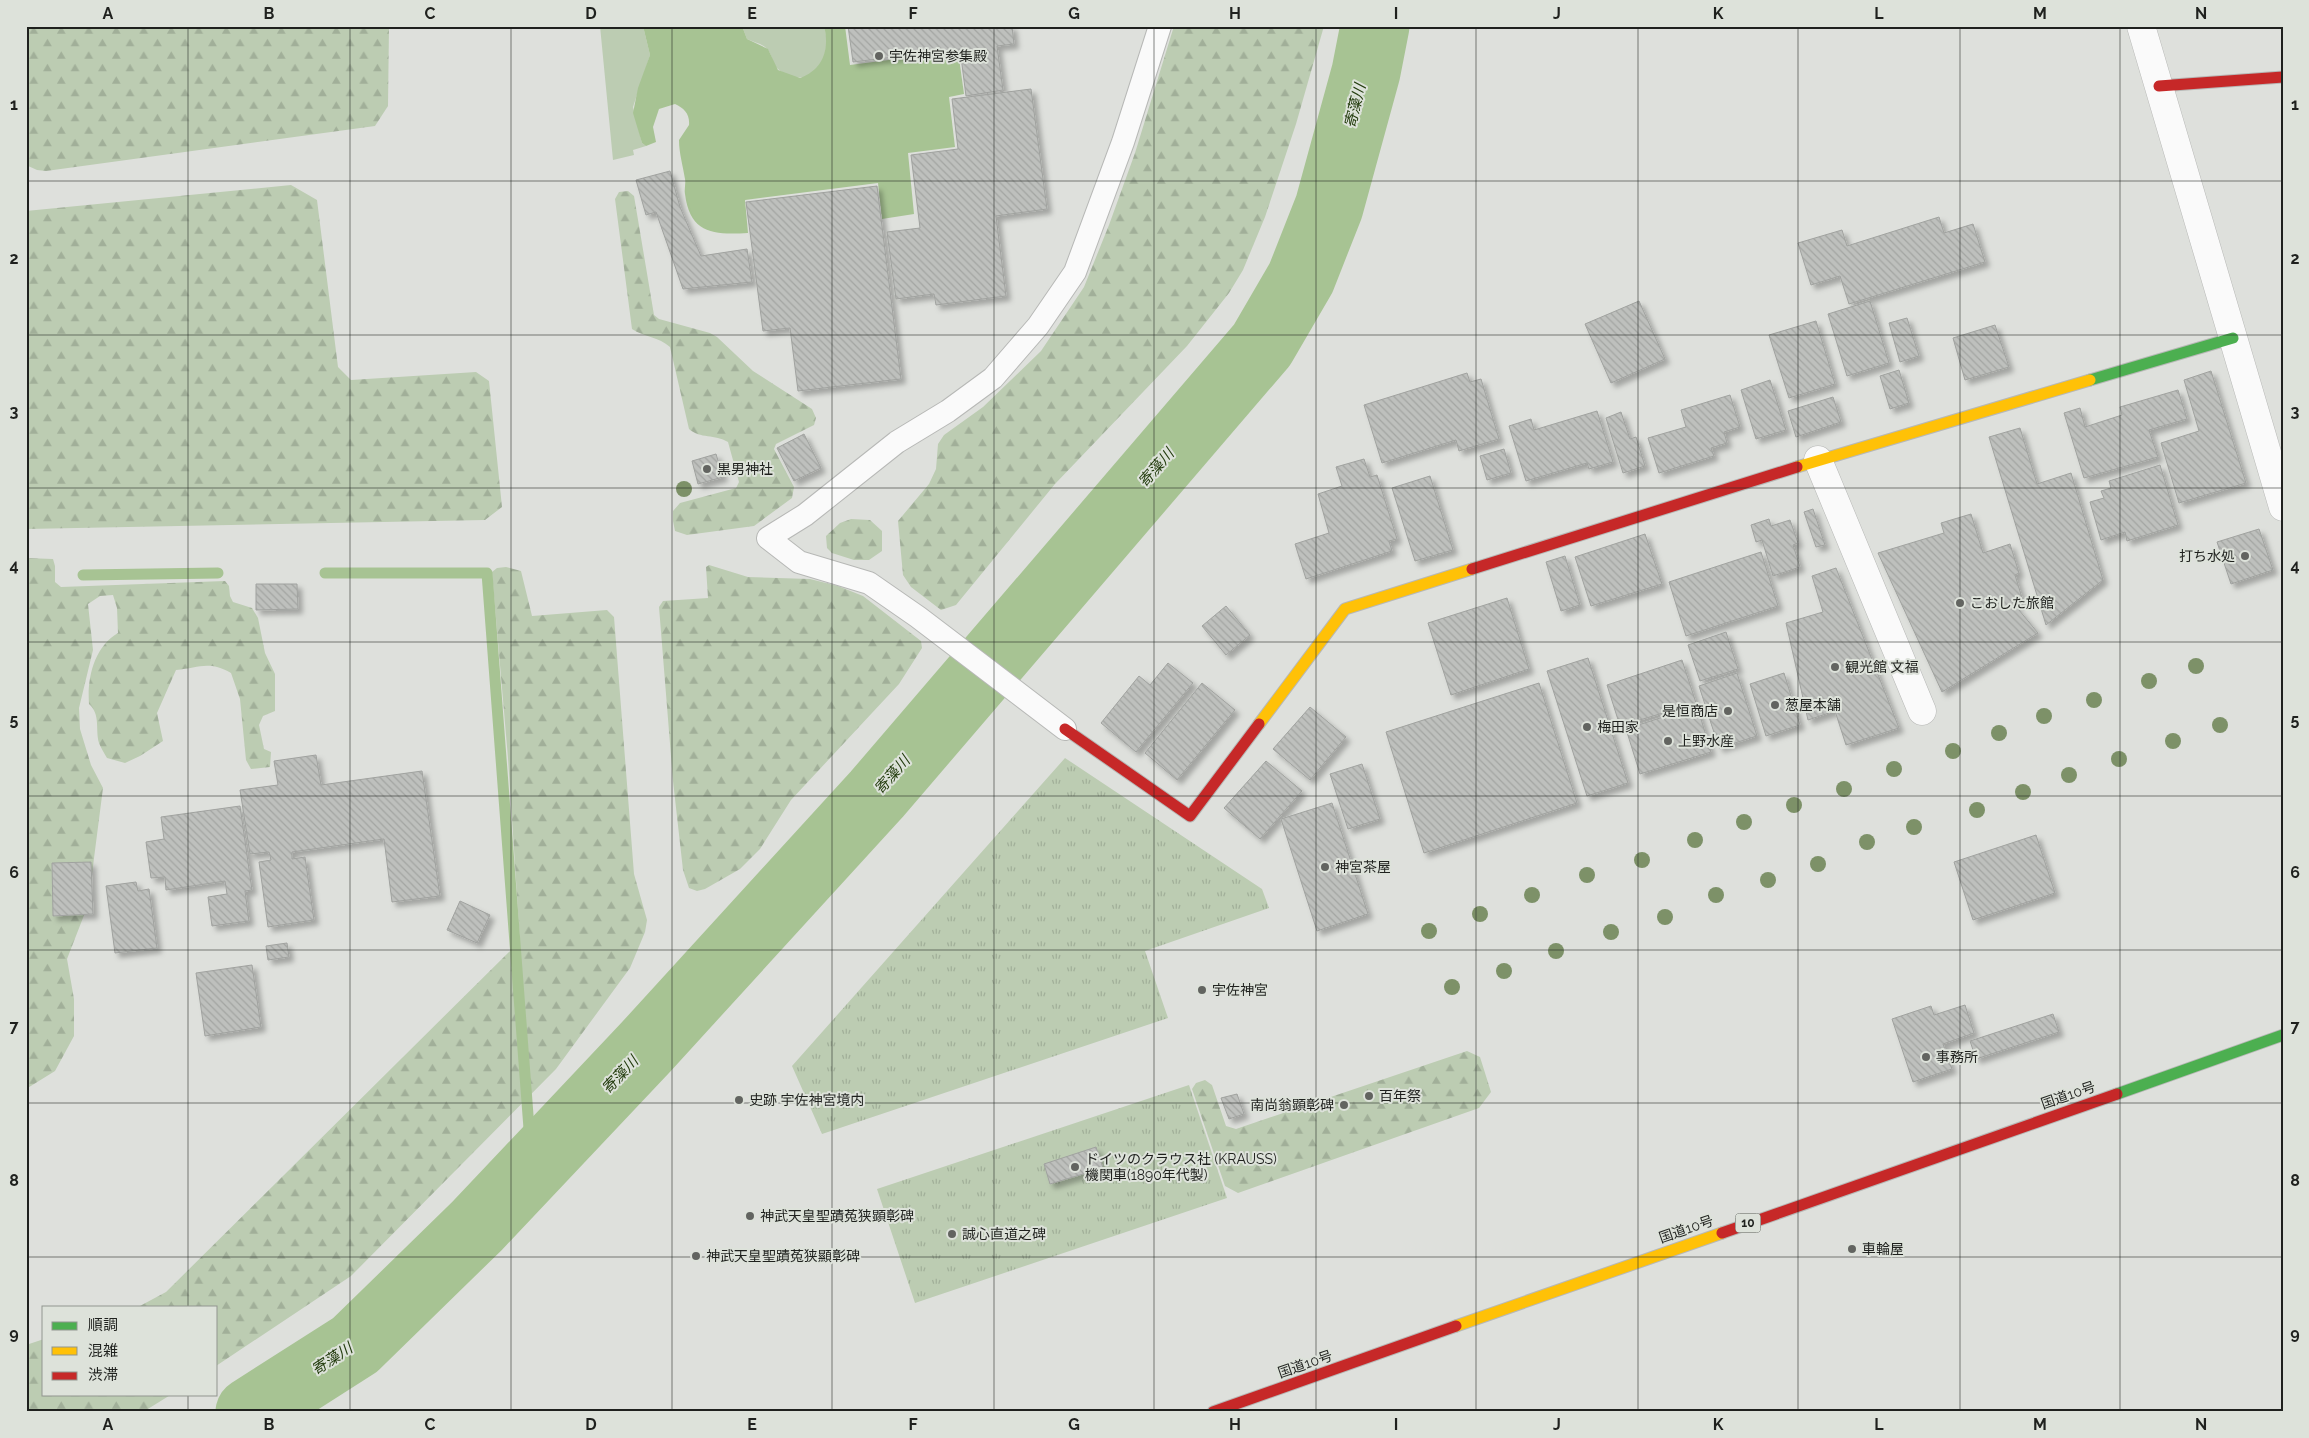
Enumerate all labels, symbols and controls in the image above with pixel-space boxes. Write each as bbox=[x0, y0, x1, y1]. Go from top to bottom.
text: A bbox=[103, 4, 114, 23]
text: B bbox=[264, 4, 275, 23]
text: C bbox=[425, 4, 436, 23]
text: D bbox=[585, 4, 597, 23]
text: E bbox=[747, 4, 757, 23]
text: F bbox=[908, 4, 918, 23]
text: G bbox=[1068, 4, 1080, 23]
text: H bbox=[1229, 4, 1241, 23]
text: I bbox=[1394, 4, 1398, 23]
text: J bbox=[1553, 4, 1561, 23]
text: K bbox=[1713, 4, 1724, 23]
text: L bbox=[1874, 4, 1884, 23]
text: M bbox=[2033, 4, 2047, 23]
text: N bbox=[2195, 4, 2207, 23]
place label: 宇佐神宮参集殿 bbox=[889, 48, 987, 64]
marker: 宇佐神宮参集殿 bbox=[873, 50, 885, 62]
water label: 寄藻川 bbox=[1341, 80, 1370, 130]
text: 1 bbox=[10, 95, 18, 114]
text: 1 bbox=[2291, 95, 2299, 114]
text: 2 bbox=[9, 249, 19, 268]
text: 2 bbox=[2290, 249, 2300, 268]
text: 3 bbox=[10, 402, 19, 421]
text: 3 bbox=[2291, 402, 2300, 421]
water label: 寄藻川 bbox=[1134, 444, 1179, 491]
place label: 黒男神社 bbox=[717, 461, 773, 477]
marker: 黒男神社 bbox=[701, 463, 713, 475]
place label: 打ち水処 bbox=[2179, 548, 2235, 564]
marker: 打ち水処 bbox=[2239, 550, 2251, 562]
text: 4 bbox=[9, 556, 19, 575]
text: 4 bbox=[2290, 556, 2300, 575]
place label: こおした旅館 bbox=[1970, 595, 2054, 611]
marker: こおした旅館 bbox=[1954, 597, 1966, 609]
place label: 観光館 文福 bbox=[1845, 659, 1919, 675]
marker: 観光館 文福 bbox=[1829, 661, 1841, 673]
place label: 葱屋本舗 bbox=[1785, 697, 1841, 713]
marker: 葱屋本舗 bbox=[1769, 699, 1781, 711]
place label: 是恒商店 bbox=[1662, 703, 1718, 719]
marker: 是恒商店 bbox=[1722, 705, 1734, 717]
text: 5 bbox=[10, 710, 19, 729]
text: 5 bbox=[2291, 710, 2300, 729]
place label: 梅田家 bbox=[1597, 719, 1639, 735]
marker: 梅田家 bbox=[1581, 721, 1593, 733]
place label: 上野水産 bbox=[1678, 733, 1734, 749]
marker: 上野水産 bbox=[1662, 735, 1674, 747]
water label: 寄藻川 bbox=[870, 751, 915, 798]
place label: 神宮茶屋 bbox=[1335, 859, 1391, 875]
marker: 神宮茶屋 bbox=[1319, 861, 1331, 873]
text: 6 bbox=[9, 863, 19, 882]
text: 6 bbox=[2290, 863, 2300, 882]
place label: 宇佐神宮 bbox=[1212, 982, 1268, 998]
marker: 宇佐神宮 bbox=[1196, 984, 1208, 996]
text: 7 bbox=[10, 1017, 19, 1036]
text: 7 bbox=[2291, 1017, 2300, 1036]
place label: 事務所 bbox=[1936, 1049, 1978, 1065]
water label: 寄藻川 bbox=[598, 1051, 643, 1098]
marker: 事務所 bbox=[1920, 1051, 1932, 1063]
street label: 国道10号 bbox=[2039, 1078, 2097, 1112]
place label: 百年祭 bbox=[1379, 1088, 1421, 1104]
marker: 百年祭 bbox=[1363, 1090, 1375, 1102]
place label: 史跡 宇佐神宮境内 bbox=[749, 1092, 865, 1108]
marker: 史跡 宇佐神宮境内 bbox=[733, 1094, 745, 1106]
place label: 南尚翁顕彰碑 bbox=[1250, 1097, 1334, 1113]
marker: 南尚翁顕彰碑 bbox=[1338, 1099, 1350, 1111]
place label: ドイツのクラウス社 (KRAUSS) 機関車(1890年代製) bbox=[1085, 1151, 1277, 1183]
marker: ドイツのクラウス社 (KRAUSS) 機関車(1890年代製) bbox=[1069, 1161, 1081, 1173]
text: 8 bbox=[9, 1171, 19, 1190]
text: 8 bbox=[2290, 1171, 2300, 1190]
place label: 神武天皇聖蹟菟狭顕彰碑 bbox=[760, 1208, 914, 1224]
marker: 神武天皇聖蹟菟狭顕彰碑 bbox=[744, 1210, 756, 1222]
street label: 国道10号 bbox=[1657, 1212, 1715, 1246]
road number: 10 bbox=[1736, 1214, 1760, 1232]
place label: 誠心直道之碑 bbox=[962, 1226, 1046, 1242]
marker: 誠心直道之碑 bbox=[946, 1228, 958, 1240]
place label: 車輪屋 bbox=[1862, 1241, 1904, 1257]
marker: 車輪屋 bbox=[1846, 1243, 1858, 1255]
place label: 神武天皇聖蹟菟狭顯彰碑 bbox=[706, 1248, 860, 1264]
marker: 神武天皇聖蹟菟狭顯彰碑 bbox=[690, 1250, 702, 1262]
legend bbox=[42, 1306, 218, 1396]
text: 順調 bbox=[88, 1316, 118, 1334]
text: 9 bbox=[9, 1324, 19, 1343]
text: 9 bbox=[2290, 1324, 2300, 1343]
water label: 寄藻川 bbox=[308, 1338, 357, 1379]
text: 混雑 bbox=[88, 1342, 118, 1360]
street label: 国道10号 bbox=[1276, 1347, 1334, 1381]
text: 渋滞 bbox=[88, 1366, 118, 1384]
text: A bbox=[103, 1415, 114, 1434]
text: B bbox=[264, 1415, 275, 1434]
text: C bbox=[425, 1415, 436, 1434]
text: D bbox=[585, 1415, 597, 1434]
text: E bbox=[747, 1415, 757, 1434]
text: F bbox=[908, 1415, 918, 1434]
text: G bbox=[1068, 1415, 1080, 1434]
text: H bbox=[1229, 1415, 1241, 1434]
text: I bbox=[1394, 1415, 1398, 1434]
text: J bbox=[1553, 1415, 1561, 1434]
text: K bbox=[1713, 1415, 1724, 1434]
text: L bbox=[1874, 1415, 1884, 1434]
text: M bbox=[2033, 1415, 2047, 1434]
text: N bbox=[2195, 1415, 2207, 1434]

